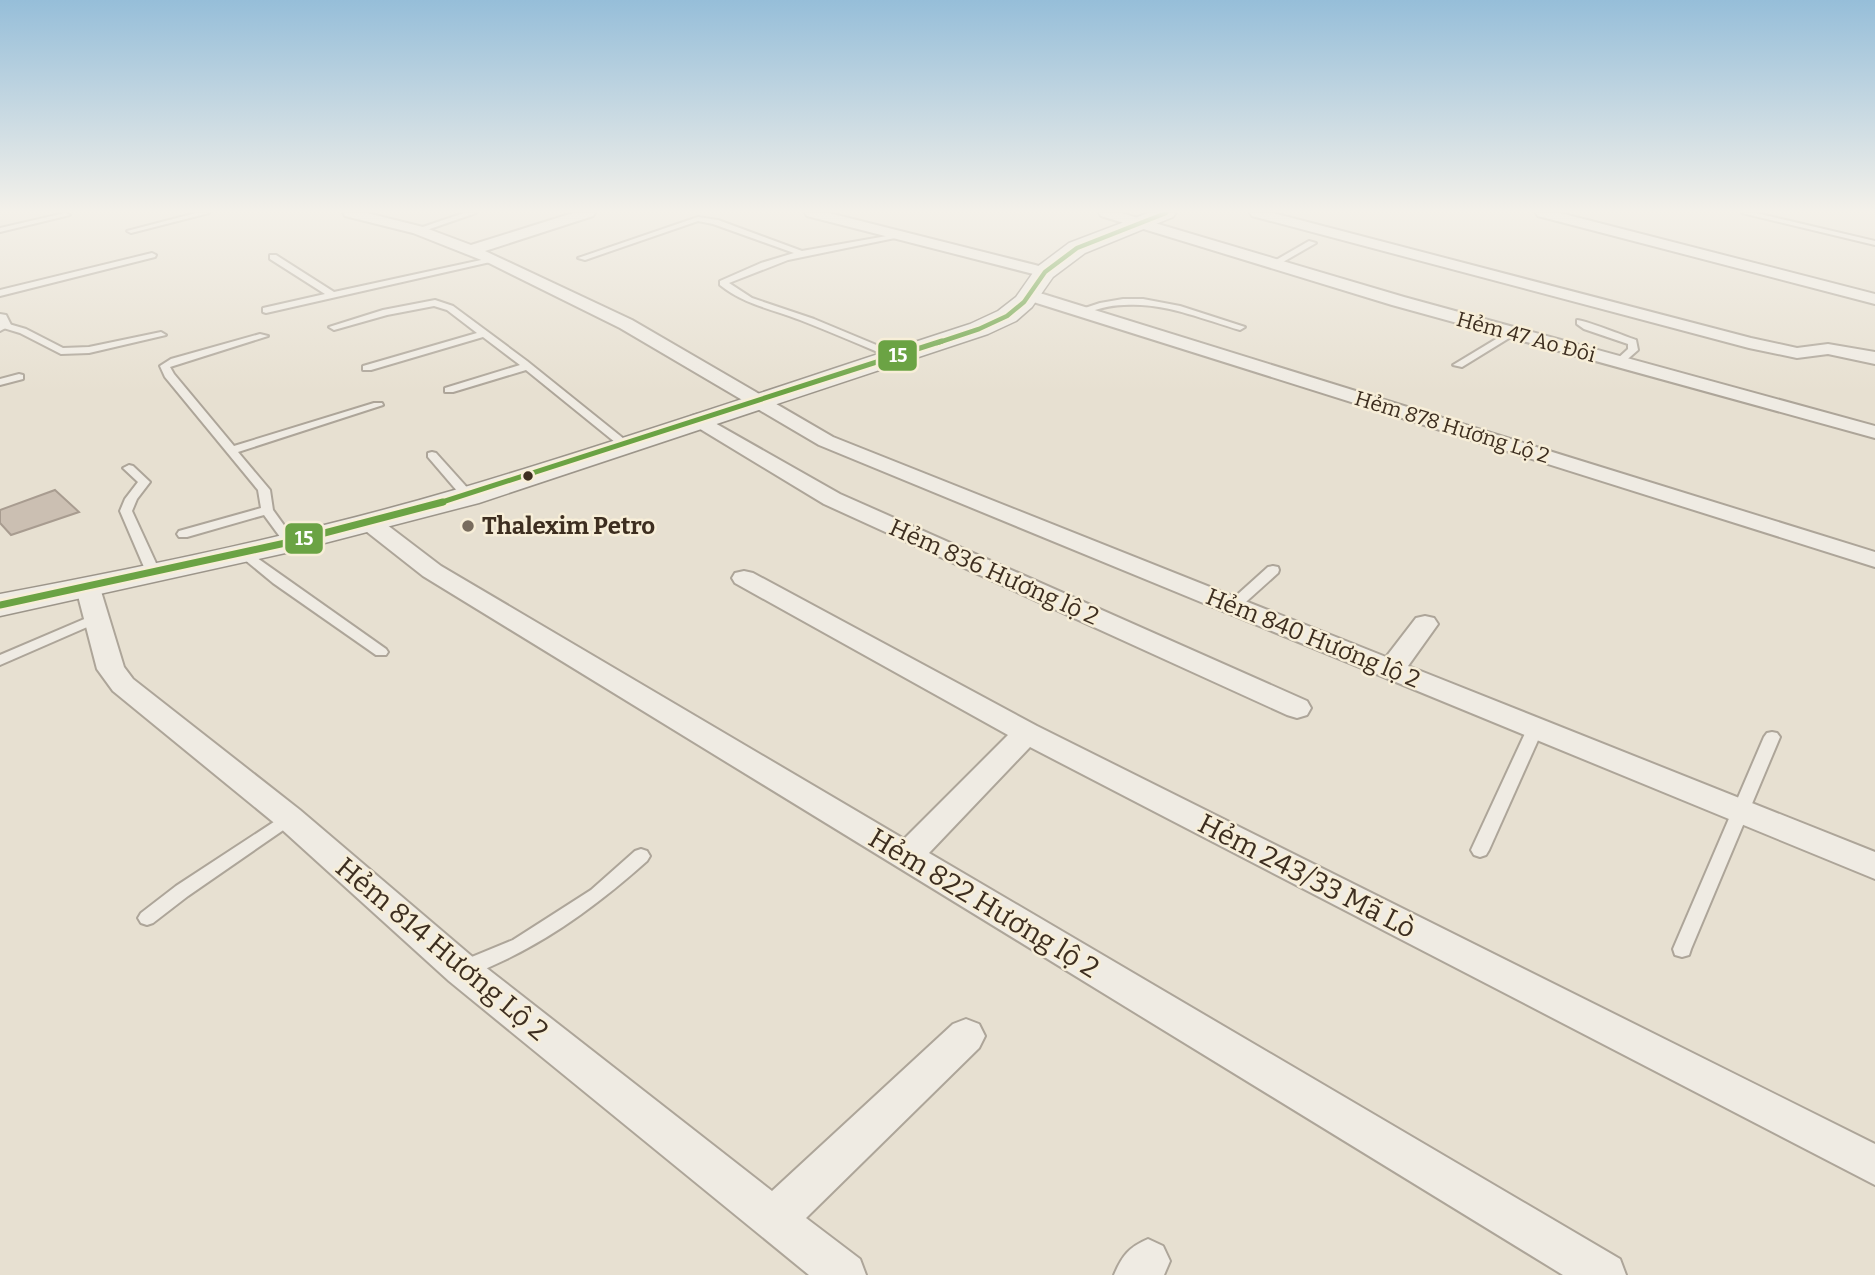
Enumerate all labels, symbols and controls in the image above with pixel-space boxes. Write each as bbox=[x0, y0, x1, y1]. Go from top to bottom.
street label: Hẻm 47 Ao Đôi bbox=[1454, 306, 1598, 368]
line badge: 15 bbox=[877, 339, 918, 372]
text: 15 bbox=[889, 344, 907, 367]
street label: Hẻm 878 Hương Lộ 2 bbox=[1352, 385, 1552, 469]
unlabelled marker bbox=[521, 469, 535, 483]
place label: Thalexim Petro bbox=[482, 512, 655, 540]
street label: Hẻm 836 Hương lộ 2 bbox=[885, 513, 1103, 631]
marker: Thalexim Petro bbox=[460, 518, 476, 534]
line badge: 15 bbox=[284, 522, 324, 555]
text: 15 bbox=[295, 527, 313, 550]
street label: Hẻm 840 Hương lộ 2 bbox=[1202, 582, 1424, 694]
street label: Hẻm 243/33 Mã Lò bbox=[1193, 807, 1421, 945]
street label: Hẻm 822 Hương lộ 2 bbox=[863, 821, 1105, 985]
street label: Hẻm 814 Hương Lộ 2 bbox=[329, 851, 555, 1047]

